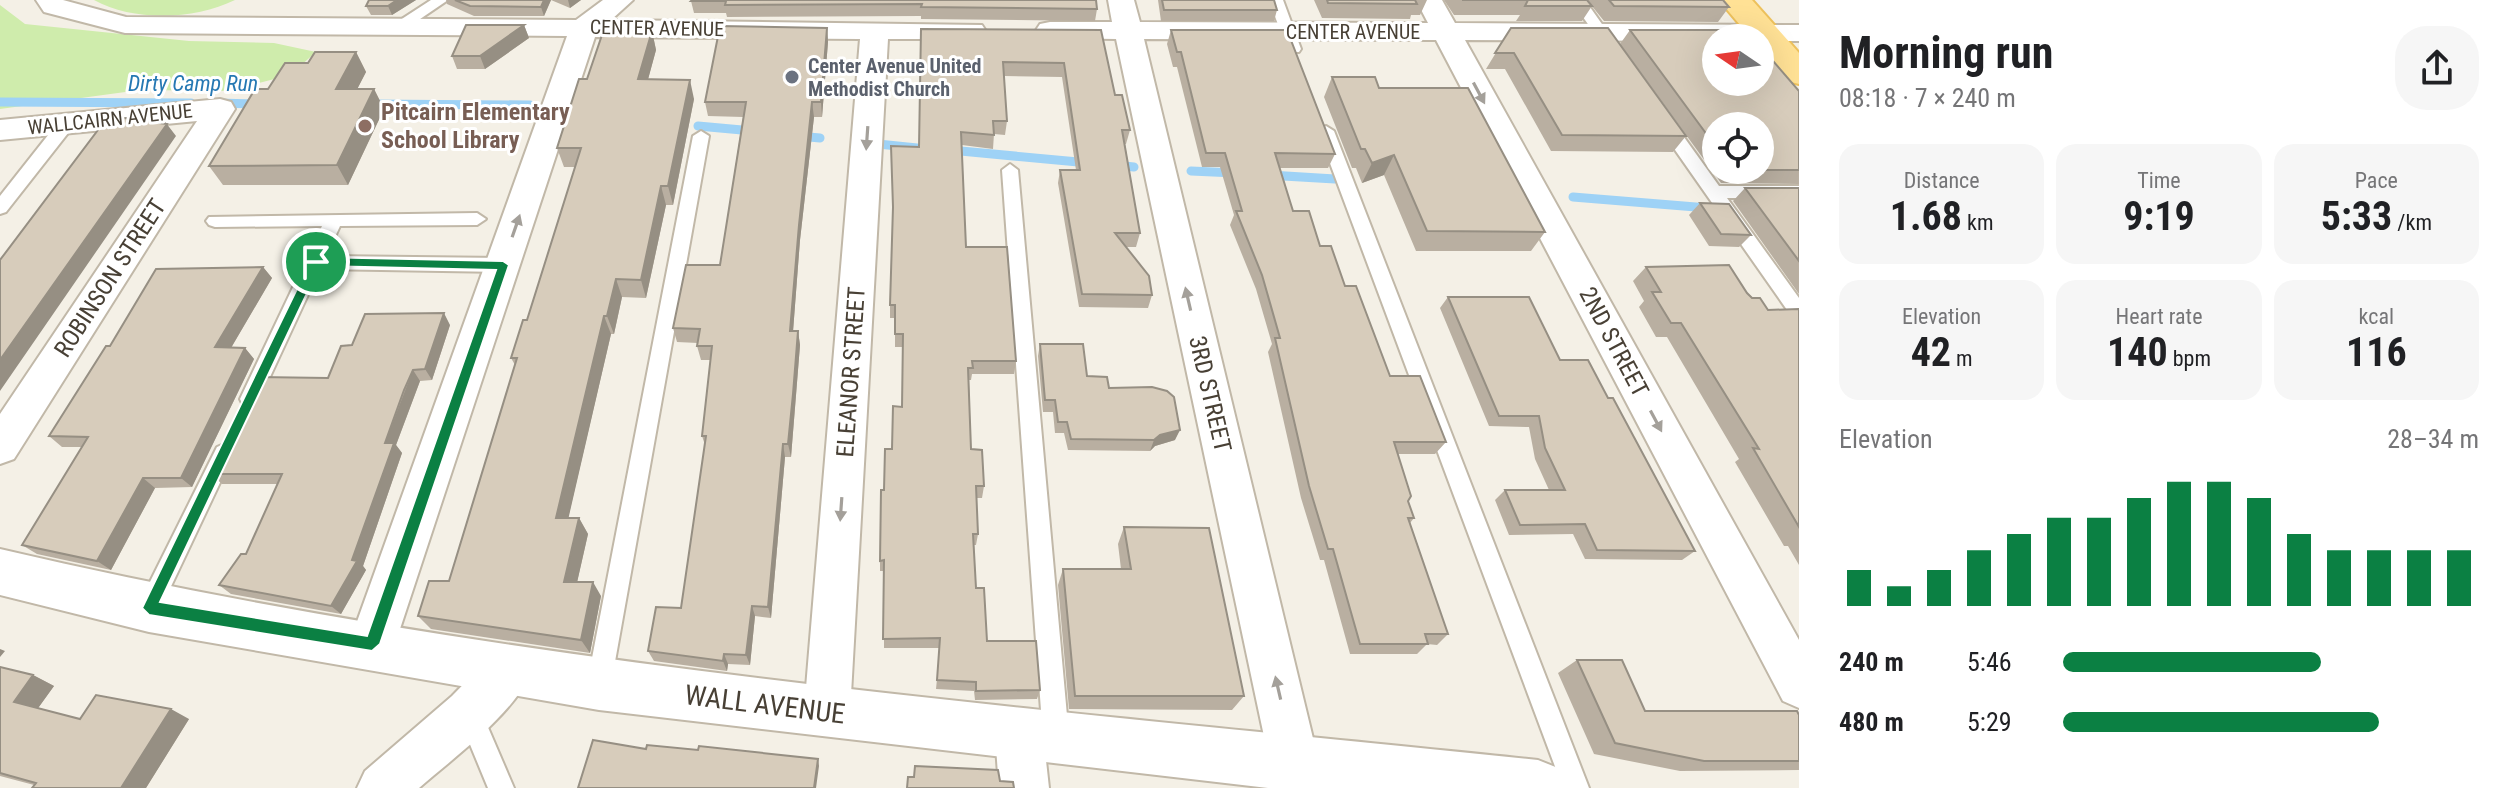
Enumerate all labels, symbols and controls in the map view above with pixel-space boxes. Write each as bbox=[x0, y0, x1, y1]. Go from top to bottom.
street label: CENTER AVENUE bbox=[590, 15, 724, 41]
street label: CENTER AVENUE bbox=[1286, 20, 1420, 44]
north arrow bbox=[1702, 24, 1774, 96]
map controls bbox=[1702, 24, 1774, 184]
button: share bbox=[2395, 26, 2479, 110]
text: Morning run bbox=[1839, 27, 2053, 79]
place label: Center Avenue United Methodist Church bbox=[808, 54, 981, 101]
marker: Center Avenue United Methodist Church bbox=[783, 68, 801, 86]
water label: Dirty Camp Run bbox=[128, 71, 258, 96]
one-way arrow bbox=[1473, 82, 1486, 105]
text: 08:18 · 7 × 240 m bbox=[1839, 83, 2016, 113]
street label: WALLCAIRN AVENUE bbox=[26, 98, 194, 140]
place label: Pitcairn Elementary School Library bbox=[381, 98, 570, 154]
button: locate bbox=[1702, 112, 1774, 184]
marker: Pitcairn Elementary School Library bbox=[356, 117, 374, 135]
one-way arrow bbox=[860, 126, 873, 151]
text: Distance bbox=[1904, 168, 1980, 193]
text: Time bbox=[2137, 168, 2181, 193]
text: Pace bbox=[2355, 168, 2398, 193]
text: 1.68 bbox=[1890, 193, 1962, 240]
text: 9:19 bbox=[2123, 193, 2195, 240]
text: 5:33 bbox=[2321, 193, 2392, 240]
street label: ROBINSON STREET bbox=[49, 194, 171, 362]
text: km bbox=[1962, 210, 1994, 235]
text: /km bbox=[2392, 210, 2432, 235]
one-way arrow bbox=[511, 214, 523, 238]
pin bbox=[282, 228, 350, 296]
icon: arrive bbox=[294, 240, 338, 284]
street label: 2ND STREET bbox=[1573, 282, 1655, 402]
street label: ELEANOR STREET bbox=[831, 286, 871, 458]
one-way arrow bbox=[1181, 286, 1194, 311]
text: Elevation bbox=[1902, 304, 1981, 329]
text: Heart rate bbox=[2116, 304, 2202, 329]
text: kcal bbox=[2359, 304, 2394, 329]
text: 42 bbox=[1911, 329, 1951, 376]
text: 140 bbox=[2107, 329, 2168, 376]
text: 116 bbox=[2346, 329, 2407, 376]
street label: 3RD STREET bbox=[1183, 333, 1237, 455]
text: m bbox=[1951, 346, 1973, 371]
text: bpm bbox=[2168, 346, 2211, 371]
one-way arrow bbox=[1649, 409, 1663, 432]
text: Elevation bbox=[1839, 424, 1933, 454]
text: 28–34 m bbox=[2387, 424, 2479, 454]
one-way arrow bbox=[834, 497, 847, 522]
text: 240 m bbox=[1839, 647, 1904, 677]
text: 5:46 bbox=[1967, 647, 2012, 677]
one-way arrow bbox=[1271, 676, 1284, 701]
street label: WALL AVENUE bbox=[683, 678, 847, 731]
text: 480 m bbox=[1839, 707, 1904, 737]
text: 5:29 bbox=[1967, 707, 2012, 737]

